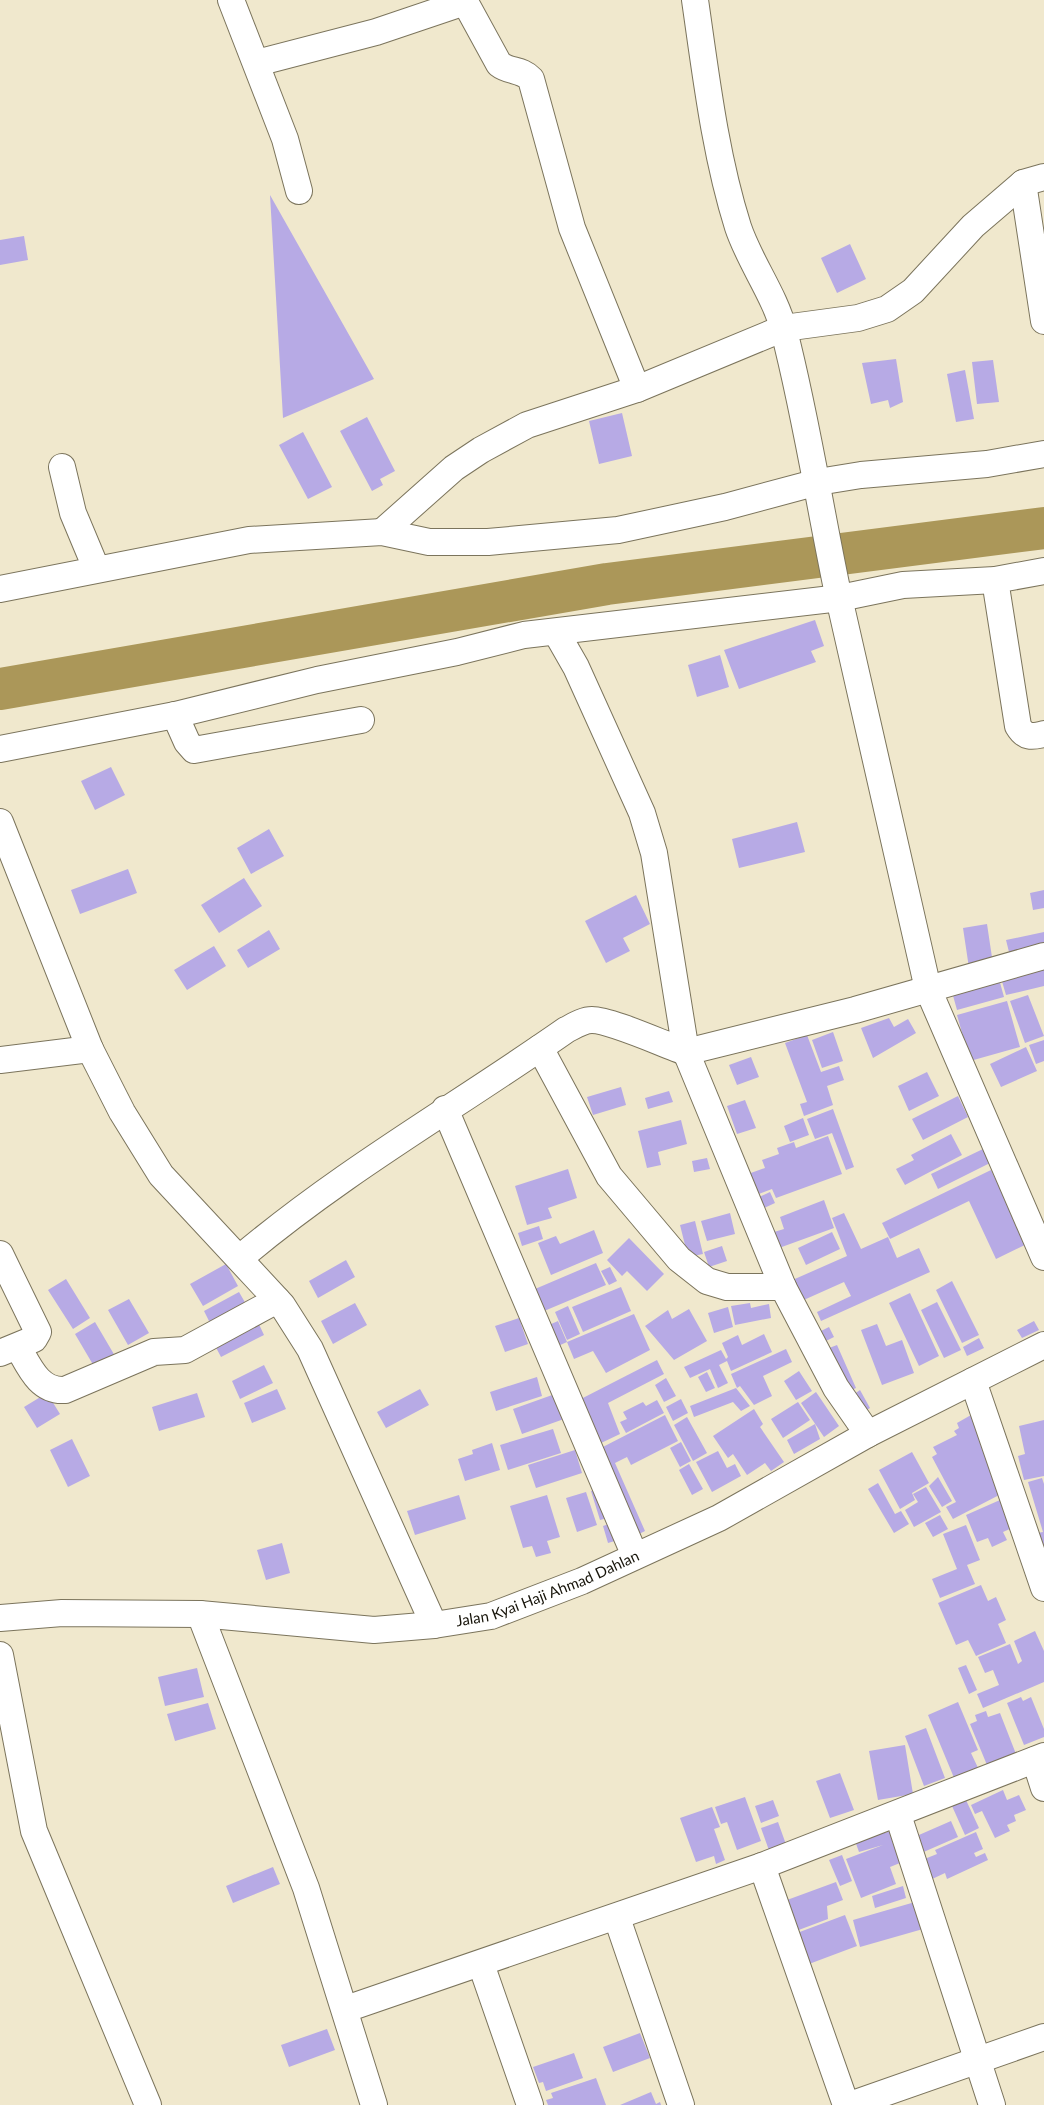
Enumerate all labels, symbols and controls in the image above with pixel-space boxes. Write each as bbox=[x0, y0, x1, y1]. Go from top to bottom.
street label: Jalan Kyai Haji Ahmad Dahlan bbox=[455, 1546, 642, 1629]

